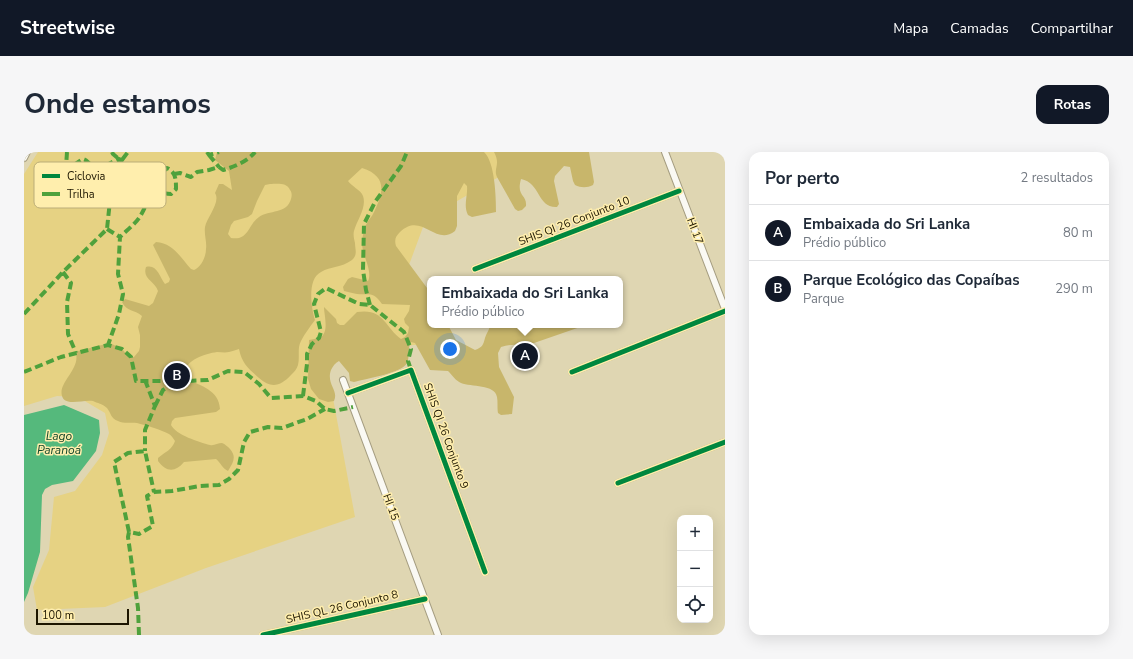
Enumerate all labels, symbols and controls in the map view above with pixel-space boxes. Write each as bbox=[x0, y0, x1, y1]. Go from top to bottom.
text: Streetwise bbox=[20, 15, 115, 41]
text: Mapa bbox=[893, 19, 928, 38]
text: Camadas bbox=[950, 19, 1009, 38]
text: Compartilhar bbox=[1031, 19, 1113, 38]
text: Onde estamos bbox=[24, 85, 211, 123]
button: Rotas bbox=[1036, 85, 1109, 124]
legend bbox=[34, 162, 166, 208]
text: Por perto bbox=[765, 167, 840, 190]
text: Ciclovia bbox=[67, 169, 106, 184]
text: 2 resultados bbox=[1021, 169, 1093, 187]
text: Trilha bbox=[67, 187, 95, 202]
street label: SHIS QI 26 Conjunto 10 bbox=[516, 193, 632, 249]
text: Embaixada do Sri Lanka bbox=[803, 214, 970, 234]
street label: HI 17 bbox=[683, 216, 707, 246]
text: A bbox=[773, 224, 783, 242]
text: 80 m bbox=[1063, 224, 1093, 242]
text: Prédio público bbox=[803, 234, 886, 252]
text: Parque Ecológico das Copaíbas bbox=[803, 270, 1019, 290]
popup bbox=[427, 276, 623, 328]
text: B bbox=[774, 280, 782, 298]
text: 290 m bbox=[1055, 280, 1093, 298]
text: Embaixada do Sri Lanka bbox=[441, 283, 609, 303]
text: Parque bbox=[803, 290, 844, 308]
text: Prédio público bbox=[441, 303, 525, 321]
your location bbox=[440, 339, 460, 359]
pin: A bbox=[512, 341, 538, 371]
pin: B bbox=[164, 361, 190, 391]
street label: SHIS QI 26 Conjunto 9 bbox=[420, 381, 472, 491]
water label: Lago Paranoá bbox=[37, 428, 82, 458]
street label: HI 15 bbox=[379, 492, 403, 523]
map controls bbox=[677, 515, 713, 623]
button: + bbox=[677, 515, 713, 551]
button: − bbox=[677, 551, 713, 587]
street label: SHIS QL 26 Conjunto 8 bbox=[285, 587, 400, 627]
button: locate bbox=[677, 587, 713, 623]
scale bar bbox=[36, 607, 129, 626]
text: 100 m bbox=[42, 608, 74, 623]

